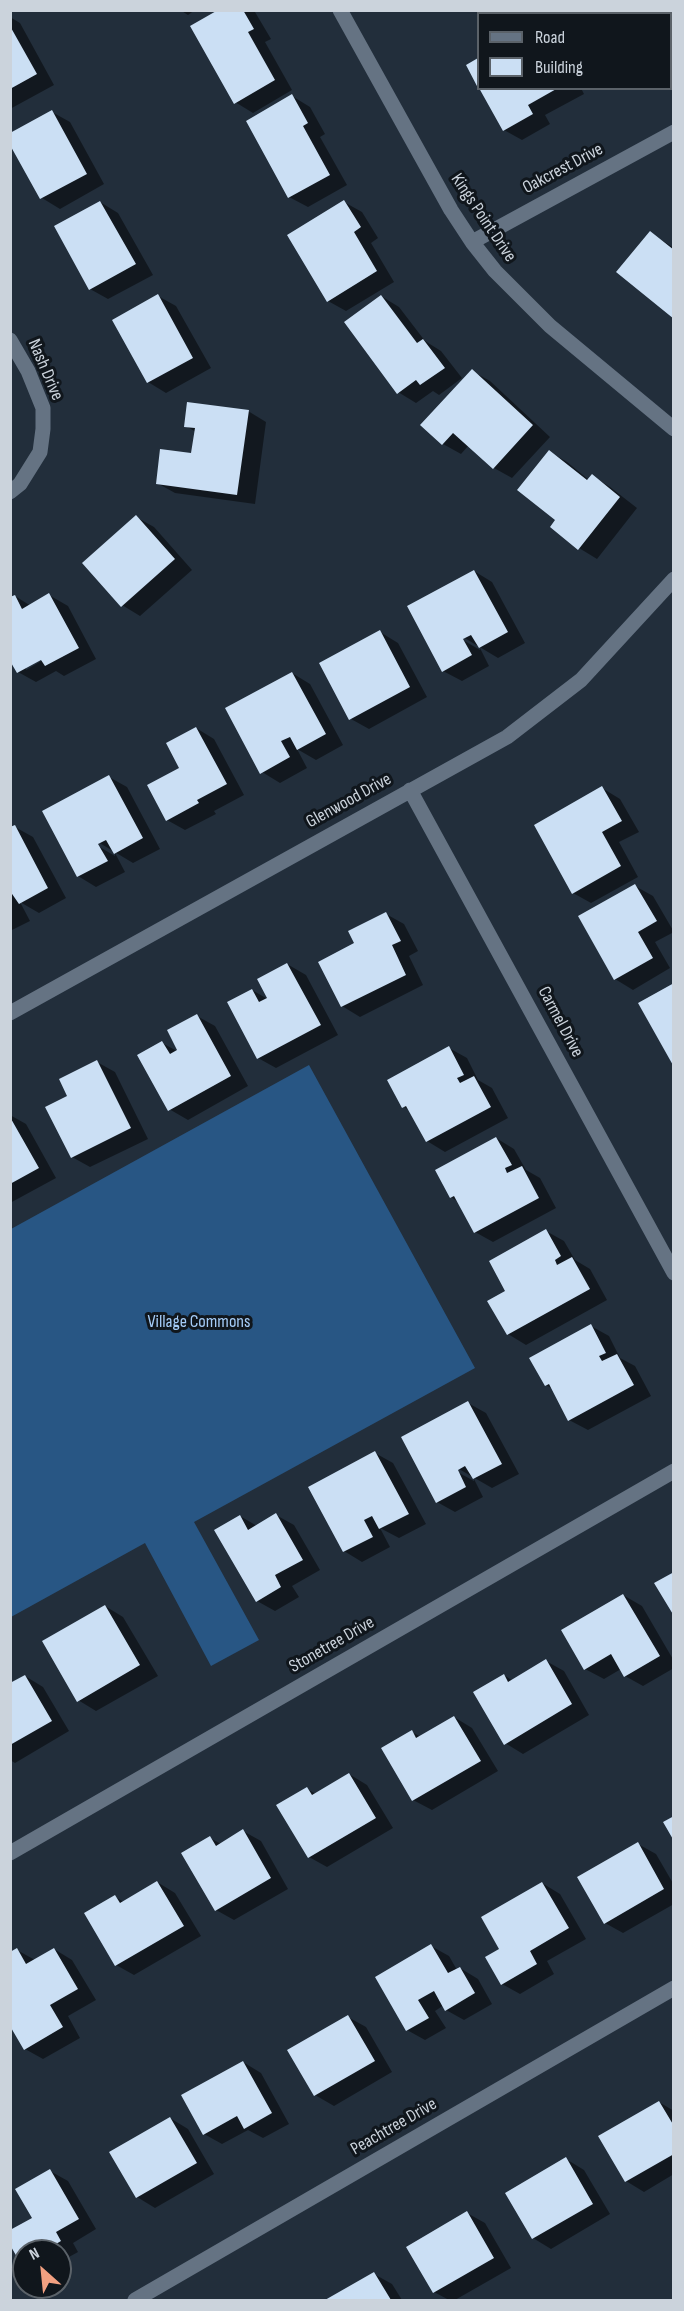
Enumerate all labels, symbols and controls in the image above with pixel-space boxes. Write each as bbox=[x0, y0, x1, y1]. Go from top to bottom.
legend bbox=[477, 12, 672, 90]
text: Road bbox=[535, 27, 565, 48]
text: Building bbox=[535, 57, 583, 78]
street label: Oakcrest Drive bbox=[519, 139, 607, 199]
street label: Kings Point Drive bbox=[446, 170, 520, 266]
street label: Nash Drive bbox=[22, 336, 68, 404]
street label: Glenwood Drive bbox=[303, 769, 395, 833]
street label: Carmel Drive bbox=[532, 983, 588, 1061]
park label: Village Commons bbox=[147, 1311, 251, 1333]
street label: Stonetree Drive bbox=[286, 1612, 378, 1678]
street label: Peachtree Drive bbox=[347, 2094, 441, 2160]
north arrow bbox=[12, 2239, 72, 2299]
text: N bbox=[26, 2244, 43, 2265]

